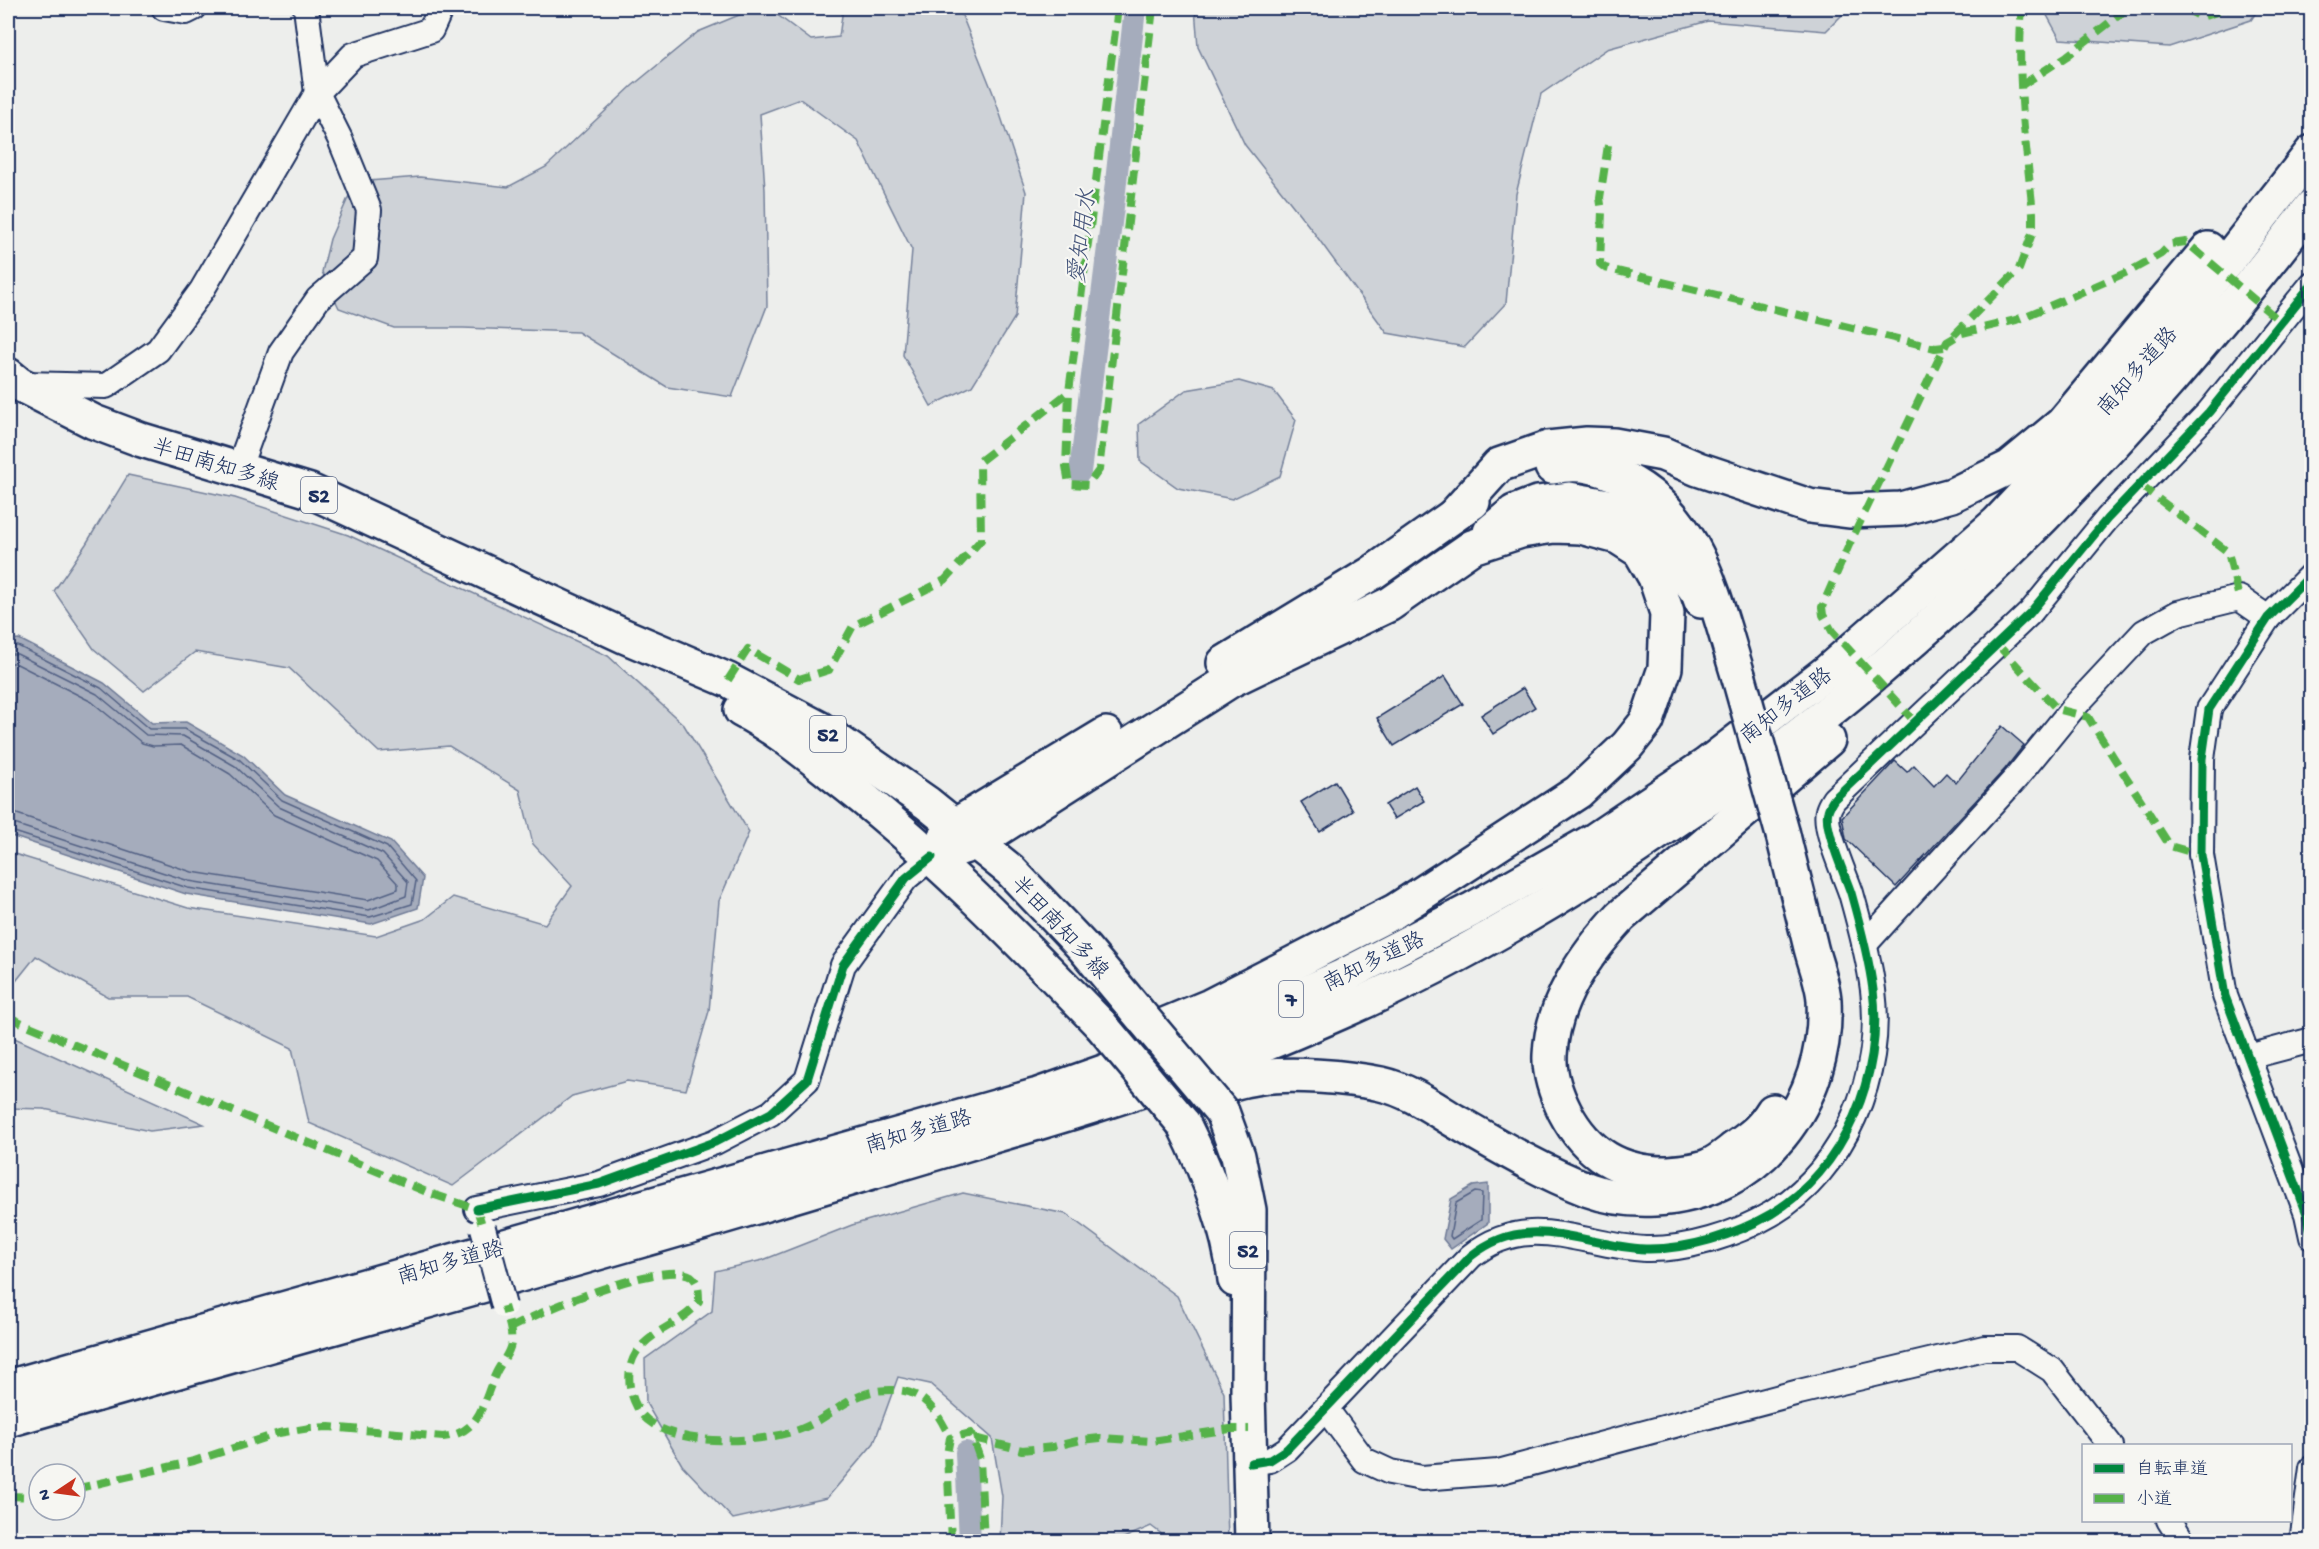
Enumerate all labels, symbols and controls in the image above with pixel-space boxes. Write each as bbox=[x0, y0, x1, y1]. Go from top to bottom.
water label: 愛知用水 bbox=[1063, 187, 1105, 286]
street label: 南知多道路 bbox=[2092, 322, 2185, 423]
street label: 半田南知多線 bbox=[148, 433, 282, 499]
road number: 52 bbox=[301, 477, 337, 513]
street label: 南知多道路 bbox=[1735, 662, 1839, 751]
road number: 52 bbox=[810, 716, 846, 752]
street label: 半田南知多線 bbox=[1004, 870, 1114, 986]
street label: 南知多道路 bbox=[1319, 927, 1430, 999]
road number: 7 bbox=[1279, 981, 1303, 1017]
street label: 南知多道路 bbox=[862, 1105, 976, 1162]
road number: 52 bbox=[1230, 1232, 1266, 1268]
street label: 南知多道路 bbox=[394, 1236, 508, 1293]
legend bbox=[2082, 1444, 2292, 1522]
text: 自転車道 bbox=[2136, 1459, 2208, 1481]
north arrow bbox=[27, 1462, 87, 1522]
text: N bbox=[35, 1487, 56, 1502]
text: 小道 bbox=[2136, 1489, 2172, 1511]

